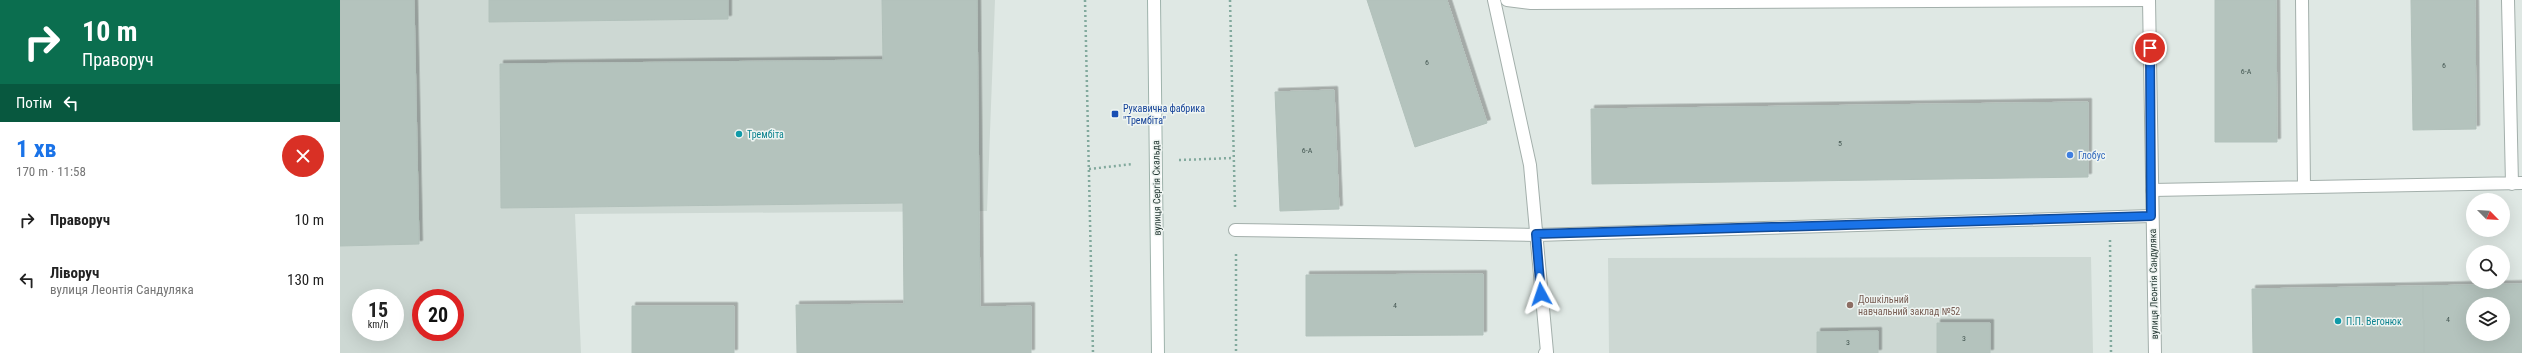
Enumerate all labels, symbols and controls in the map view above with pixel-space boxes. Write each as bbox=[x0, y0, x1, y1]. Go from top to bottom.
text: 10 m bbox=[82, 15, 138, 48]
icon: right bbox=[16, 16, 68, 68]
pin bbox=[2133, 31, 2167, 65]
icon: arrive bbox=[2139, 37, 2161, 59]
text: Праворуч bbox=[82, 49, 154, 70]
house number: 6 bbox=[1425, 58, 1429, 67]
house number: 6 bbox=[2442, 61, 2446, 70]
house number: 6-А bbox=[2241, 67, 2252, 76]
icon: left bbox=[60, 92, 82, 114]
text: Потім bbox=[16, 94, 52, 112]
place label: Рукавична фабрика "Трембіта" bbox=[1123, 103, 1205, 126]
marker: Рукавична фабрика "Трембіта" bbox=[1110, 109, 1120, 119]
marker: Трембіта bbox=[734, 129, 744, 139]
place label: Трембіта bbox=[747, 129, 784, 140]
text: 1 хв bbox=[16, 135, 56, 163]
button: close bbox=[282, 135, 324, 177]
house number: 5 bbox=[1838, 139, 1842, 148]
street label: вулиця Сергія Скальда bbox=[1150, 140, 1163, 236]
house number: 6-А bbox=[1302, 146, 1313, 155]
marker: Глобус bbox=[2065, 150, 2075, 160]
place label: Глобус bbox=[2078, 150, 2106, 161]
text: 170 m · 11:58 bbox=[16, 164, 86, 179]
north arrow bbox=[2466, 193, 2510, 237]
map controls bbox=[2466, 193, 2510, 341]
icon: right bbox=[16, 209, 38, 231]
text: Праворуч bbox=[50, 211, 110, 229]
text: 10 m bbox=[294, 211, 324, 229]
street label: вулиця Леонтія Сандуляка bbox=[2147, 228, 2160, 339]
button: search bbox=[2466, 245, 2510, 289]
text: Ліворуч bbox=[50, 264, 99, 282]
icon: left bbox=[16, 269, 38, 291]
text: 130 m bbox=[287, 271, 324, 289]
position arrow bbox=[1520, 273, 1562, 315]
text: вулиця Леонтія Сандуляка bbox=[50, 282, 194, 297]
speed limit sign: 20 bbox=[412, 289, 464, 341]
place label: Дошкільний навчальний заклад №52 bbox=[1858, 294, 1960, 317]
button: layers bbox=[2466, 297, 2510, 341]
text: 15 bbox=[368, 298, 388, 322]
marker: Дошкільний навчальний заклад №52 bbox=[1845, 300, 1855, 310]
house number: 4 bbox=[1393, 301, 1397, 310]
house number: 4 bbox=[2446, 315, 2450, 324]
marker: П.П. Вегонюк bbox=[2333, 316, 2343, 326]
place label: П.П. Вегонюк bbox=[2346, 316, 2402, 327]
text: km/h bbox=[368, 319, 388, 330]
house number: 3 bbox=[1962, 334, 1966, 343]
house number: 3 bbox=[1846, 338, 1850, 347]

